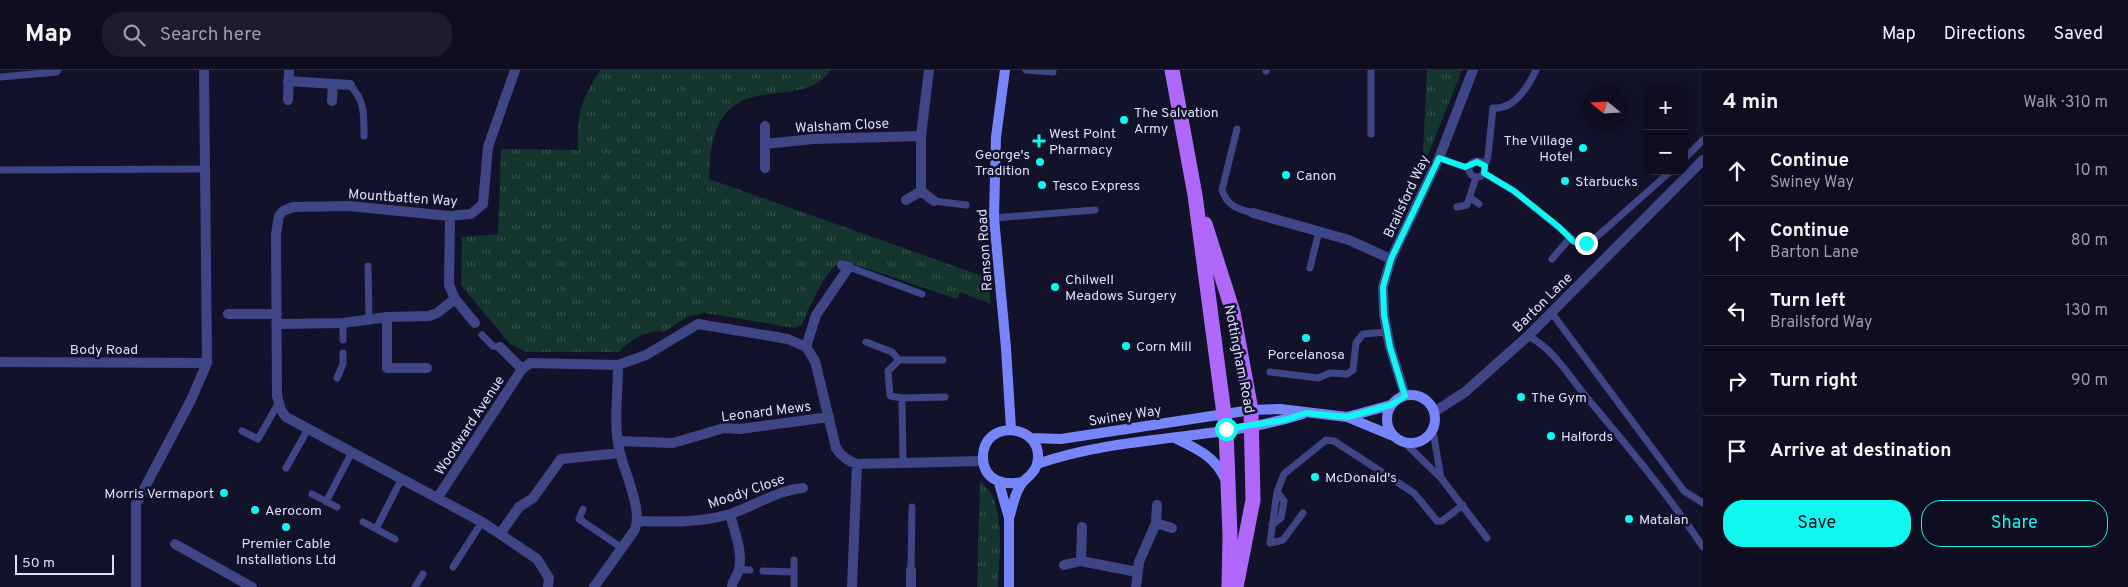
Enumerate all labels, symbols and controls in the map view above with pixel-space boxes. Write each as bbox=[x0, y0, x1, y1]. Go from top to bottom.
search box bbox=[102, 12, 452, 57]
text: Map bbox=[25, 20, 72, 50]
icon: search bbox=[120, 21, 148, 49]
text: Search here bbox=[160, 23, 261, 47]
text: Map bbox=[1882, 23, 1916, 46]
text: Directions bbox=[1944, 23, 2026, 46]
text: Saved bbox=[2054, 23, 2103, 46]
north arrow bbox=[1583, 85, 1628, 130]
map controls bbox=[1643, 85, 1688, 175]
button: + bbox=[1643, 85, 1688, 130]
text: 4 min bbox=[1723, 89, 1779, 116]
text: Walk · 310 m bbox=[2023, 93, 2108, 113]
place label: The Salvation Army bbox=[1134, 105, 1219, 138]
marker: The Salvation Army bbox=[1118, 114, 1130, 126]
street label: Walsham Close bbox=[795, 116, 889, 137]
place label: West Point Pharmacy bbox=[1049, 126, 1116, 159]
button: − bbox=[1643, 130, 1688, 175]
place label: The Village Hotel bbox=[1504, 133, 1573, 166]
marker: West Point Pharmacy bbox=[1033, 135, 1045, 147]
marker: The Village Hotel bbox=[1577, 142, 1589, 154]
place label: George's Tradition bbox=[975, 147, 1030, 180]
text: Continue bbox=[1770, 149, 1849, 173]
street label: Brailsford Way bbox=[1381, 152, 1434, 241]
marker: George's Tradition bbox=[1034, 156, 1046, 168]
icon: ahead bbox=[1723, 157, 1751, 185]
text: 10 m bbox=[2074, 161, 2108, 181]
place label: Canon bbox=[1296, 168, 1336, 185]
marker: Canon bbox=[1280, 169, 1292, 181]
text: Swiney Way bbox=[1770, 173, 1854, 193]
place label: Starbucks bbox=[1575, 174, 1638, 191]
marker: Starbucks bbox=[1559, 175, 1571, 187]
place label: Tesco Express bbox=[1052, 178, 1140, 195]
marker: Tesco Express bbox=[1036, 179, 1048, 191]
street label: Mountbatten Way bbox=[347, 186, 458, 211]
street label: Ranson Road bbox=[974, 208, 997, 292]
text: Continue bbox=[1770, 219, 1849, 243]
icon: ahead bbox=[1723, 227, 1751, 255]
text: 80 m bbox=[2071, 231, 2108, 251]
route end bbox=[1575, 232, 1598, 255]
text: Barton Lane bbox=[1770, 243, 1859, 263]
street label: Barton Lane bbox=[1510, 270, 1576, 336]
place label: Chilwell Meadows Surgery bbox=[1065, 272, 1177, 305]
marker: Chilwell Meadows Surgery bbox=[1049, 281, 1061, 293]
text: Turn left bbox=[1770, 289, 1846, 313]
icon: left bbox=[1723, 297, 1751, 325]
text: 130 m bbox=[2065, 301, 2108, 321]
street label: Nottingham Road bbox=[1220, 304, 1257, 415]
text: Brailsford Way bbox=[1770, 313, 1872, 333]
marker: Porcelanosa bbox=[1300, 332, 1312, 344]
place label: Corn Mill bbox=[1136, 339, 1192, 356]
marker: Corn Mill bbox=[1120, 340, 1132, 352]
street label: Body Road bbox=[70, 342, 138, 359]
place label: Porcelanosa bbox=[1267, 347, 1345, 364]
icon: right bbox=[1723, 367, 1751, 395]
text: Turn right bbox=[1770, 369, 1858, 393]
text: 90 m bbox=[2071, 371, 2108, 391]
street label: Woodward Avenue bbox=[432, 373, 509, 479]
place label: The Gym bbox=[1531, 390, 1587, 407]
marker: The Gym bbox=[1515, 391, 1527, 403]
street label: Leonard Mews bbox=[720, 399, 812, 426]
street label: Swiney Way bbox=[1088, 402, 1163, 431]
route start bbox=[1215, 418, 1238, 441]
place label: Halfords bbox=[1561, 429, 1613, 446]
marker: Halfords bbox=[1545, 430, 1557, 442]
icon: arrive bbox=[1723, 437, 1751, 465]
text: Arrive at destination bbox=[1770, 439, 1951, 463]
place label: McDonald's bbox=[1325, 470, 1397, 487]
street label: Moody Close bbox=[706, 471, 787, 514]
marker: McDonald's bbox=[1309, 471, 1321, 483]
place label: Morris Vermaport bbox=[104, 486, 214, 503]
marker: Morris Vermaport bbox=[218, 487, 230, 499]
button: Save bbox=[1723, 500, 1911, 547]
button: Share bbox=[1921, 500, 2108, 547]
place label: Aerocom bbox=[265, 503, 322, 520]
marker: Aerocom bbox=[249, 504, 261, 516]
place label: Matalan bbox=[1639, 512, 1689, 529]
marker: Matalan bbox=[1623, 513, 1635, 525]
marker: Premier Cable Installations Ltd bbox=[280, 521, 292, 533]
place label: Premier Cable Installations Ltd bbox=[236, 536, 336, 569]
scale bar bbox=[15, 552, 114, 575]
text: 50 m bbox=[22, 555, 55, 572]

